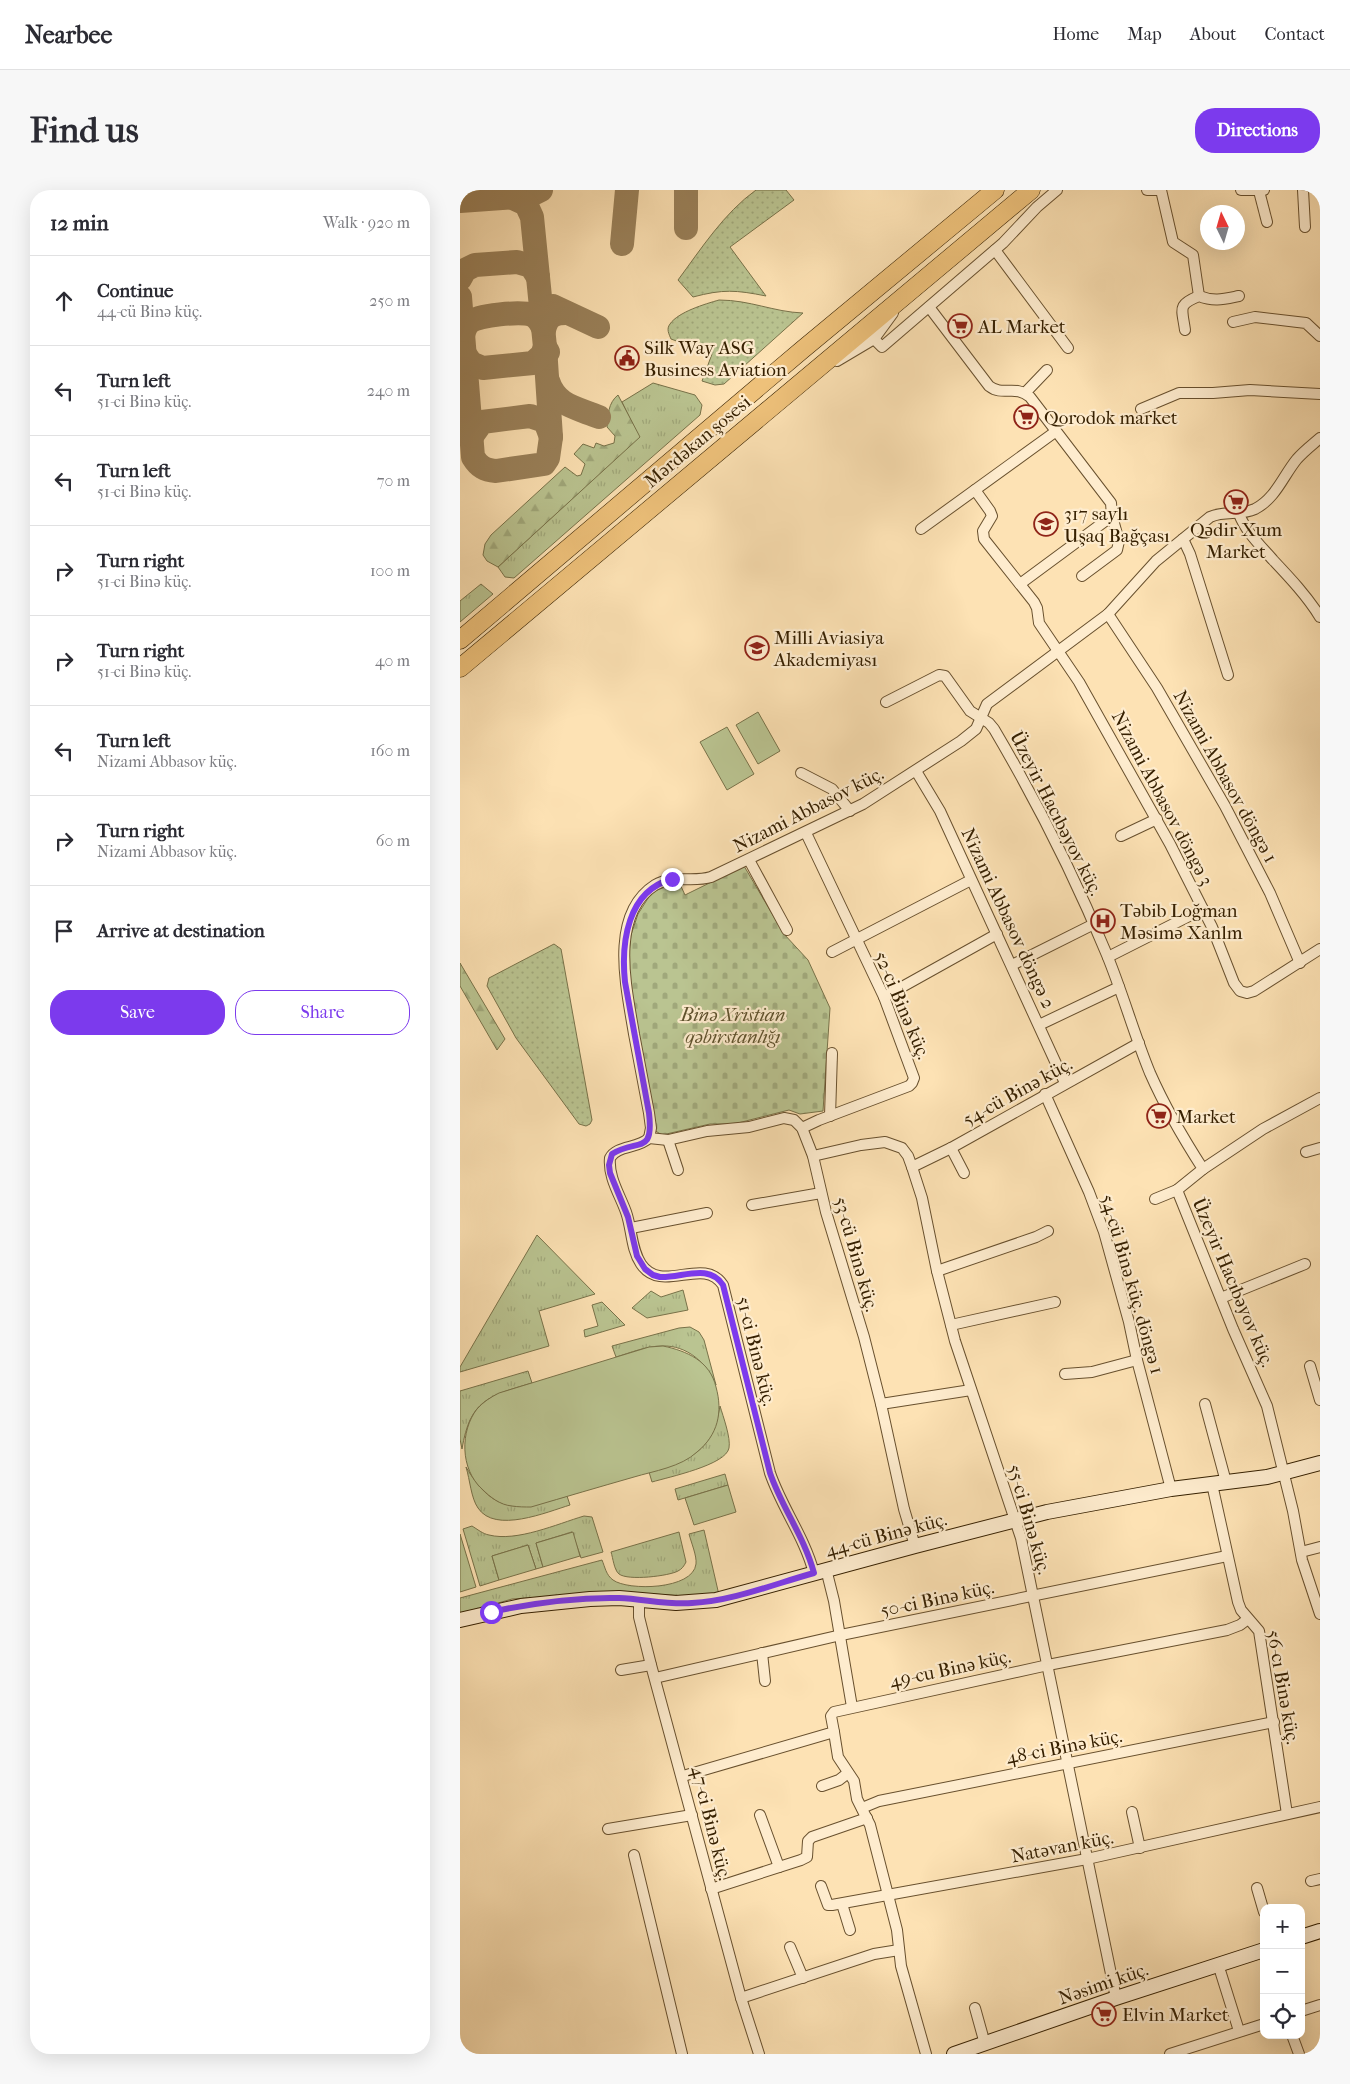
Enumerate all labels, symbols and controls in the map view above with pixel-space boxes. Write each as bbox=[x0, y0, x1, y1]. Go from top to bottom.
text: Nearbee bbox=[25, 21, 112, 49]
text: Home bbox=[1052, 24, 1099, 45]
text: Map bbox=[1127, 24, 1162, 45]
text: About bbox=[1190, 24, 1236, 45]
text: Contact bbox=[1264, 24, 1325, 45]
button: Directions bbox=[1195, 108, 1320, 153]
text: Find us bbox=[30, 110, 139, 151]
north arrow bbox=[1200, 205, 1245, 250]
text: 12 min bbox=[50, 211, 109, 235]
text: Walk · 920 m bbox=[323, 213, 410, 232]
text: Continue bbox=[97, 280, 173, 302]
icon: ahead bbox=[50, 287, 78, 315]
text: 250 m bbox=[369, 291, 410, 310]
text: 44-cü Binə küç. bbox=[97, 302, 202, 321]
supermarket icon: AL Market bbox=[947, 313, 973, 339]
place label: AL Market bbox=[977, 316, 1066, 338]
place label: Silk Way ASG Business Aviation bbox=[644, 337, 787, 381]
public building icon: Silk Way ASG Business Aviation bbox=[614, 345, 640, 371]
text: Turn left bbox=[97, 370, 171, 392]
icon: left bbox=[50, 377, 78, 405]
text: 240 m bbox=[367, 381, 410, 400]
street label: Mərdəkan şosesi bbox=[640, 391, 755, 493]
text: 51-ci Binə küç. bbox=[97, 392, 191, 411]
supermarket icon: Qorodok market bbox=[1013, 404, 1039, 430]
place label: Qorodok market bbox=[1044, 407, 1178, 429]
text: Turn left bbox=[97, 460, 171, 482]
icon: left bbox=[50, 467, 78, 495]
text: 70 m bbox=[377, 471, 410, 490]
text: 51-ci Binə küç. bbox=[97, 482, 191, 501]
supermarket icon: Qədir Xum Market bbox=[1223, 489, 1249, 515]
place label: 317 saylı Uşaq Bağçası bbox=[1064, 503, 1170, 547]
school or university icon: 317 saylı Uşaq Bağçası bbox=[1033, 511, 1059, 537]
place label: Qədir Xum Market bbox=[1190, 519, 1282, 563]
text: Turn right bbox=[97, 550, 184, 572]
icon: right bbox=[50, 557, 78, 585]
text: 100 m bbox=[370, 561, 410, 580]
text: 51-ci Binə küç. bbox=[97, 572, 191, 591]
place label: Milli Aviasiya Akademiyası bbox=[773, 627, 884, 671]
school or university icon: Milli Aviasiya Akademiyası bbox=[744, 635, 770, 661]
text: Turn right bbox=[97, 640, 184, 662]
icon: right bbox=[50, 647, 78, 675]
text: 40 m bbox=[375, 651, 410, 670]
text: 51-ci Binə küç. bbox=[97, 662, 191, 681]
street label: Nizami Abbasov döngə 1 bbox=[1169, 686, 1282, 867]
street label: Nizami Abbasov döngə 3 bbox=[1107, 707, 1218, 890]
street label: Üzeyir Hacıbəyov küç. bbox=[1005, 728, 1107, 899]
text: Turn left bbox=[97, 730, 171, 752]
icon: left bbox=[50, 737, 78, 765]
text: 160 m bbox=[370, 741, 410, 760]
text: Nizami Abbasov küç. bbox=[97, 752, 237, 771]
street label: Nizami Abbasov küç. bbox=[730, 762, 887, 857]
text: Turn right bbox=[97, 820, 184, 842]
street label: Nizami Abbasov döngə 2 bbox=[957, 825, 1060, 1012]
icon: right bbox=[50, 827, 78, 855]
text: 60 m bbox=[376, 831, 410, 850]
text: Nizami Abbasov küç. bbox=[97, 842, 237, 861]
route end bbox=[661, 868, 684, 891]
place label: Təbib Loğman Məsimə Xanlm bbox=[1120, 900, 1243, 944]
hospital icon: Təbib Loğman Məsimə Xanlm bbox=[1090, 908, 1116, 934]
icon: arrive bbox=[50, 917, 78, 945]
text: Arrive at destination bbox=[97, 920, 265, 942]
street label: 52-ci Binə küç. bbox=[869, 948, 935, 1063]
button: Save bbox=[50, 990, 225, 1035]
button: Share bbox=[235, 990, 410, 1035]
park label: Binə Xristian qəbirstanlığı bbox=[680, 1004, 785, 1048]
street label: 54-cü Binə küç. bbox=[959, 1053, 1076, 1131]
supermarket icon: Market bbox=[1146, 1103, 1172, 1129]
place label: Market bbox=[1176, 1106, 1236, 1128]
street label: 54-cü Binə küç. döngə 1 bbox=[1096, 1192, 1168, 1377]
street label: 53-cü Binə küç. bbox=[829, 1194, 883, 1314]
street label: Üzeyir Hacıbəyov küç. bbox=[1188, 1195, 1279, 1370]
street label: 51-ci Binə küç. bbox=[732, 1294, 780, 1408]
street label: 55-ci Binə küç. bbox=[1003, 1462, 1055, 1577]
street label: 44-cü Binə küç. bbox=[823, 1508, 949, 1562]
street label: 50-ci Binə küç. bbox=[878, 1576, 996, 1622]
route start bbox=[480, 1601, 503, 1624]
street label: 56-cı Binə küç. bbox=[1262, 1628, 1304, 1746]
street label: 49-cu Binə küç. bbox=[888, 1645, 1013, 1693]
street label: 48-ci Binə küç. bbox=[1004, 1725, 1124, 1769]
street label: 47-ci Binə küç. bbox=[686, 1764, 736, 1883]
street label: Natəvan küç. bbox=[1009, 1826, 1115, 1868]
map controls bbox=[1260, 1904, 1305, 2039]
button: + bbox=[1260, 1904, 1305, 1949]
button: − bbox=[1260, 1949, 1305, 1994]
street label: Nəsimi küç. bbox=[1056, 1958, 1151, 2010]
button: locate bbox=[1260, 1994, 1305, 2039]
supermarket icon: Elvin Market bbox=[1091, 2001, 1117, 2027]
place label: Elvin Market bbox=[1122, 2004, 1229, 2026]

